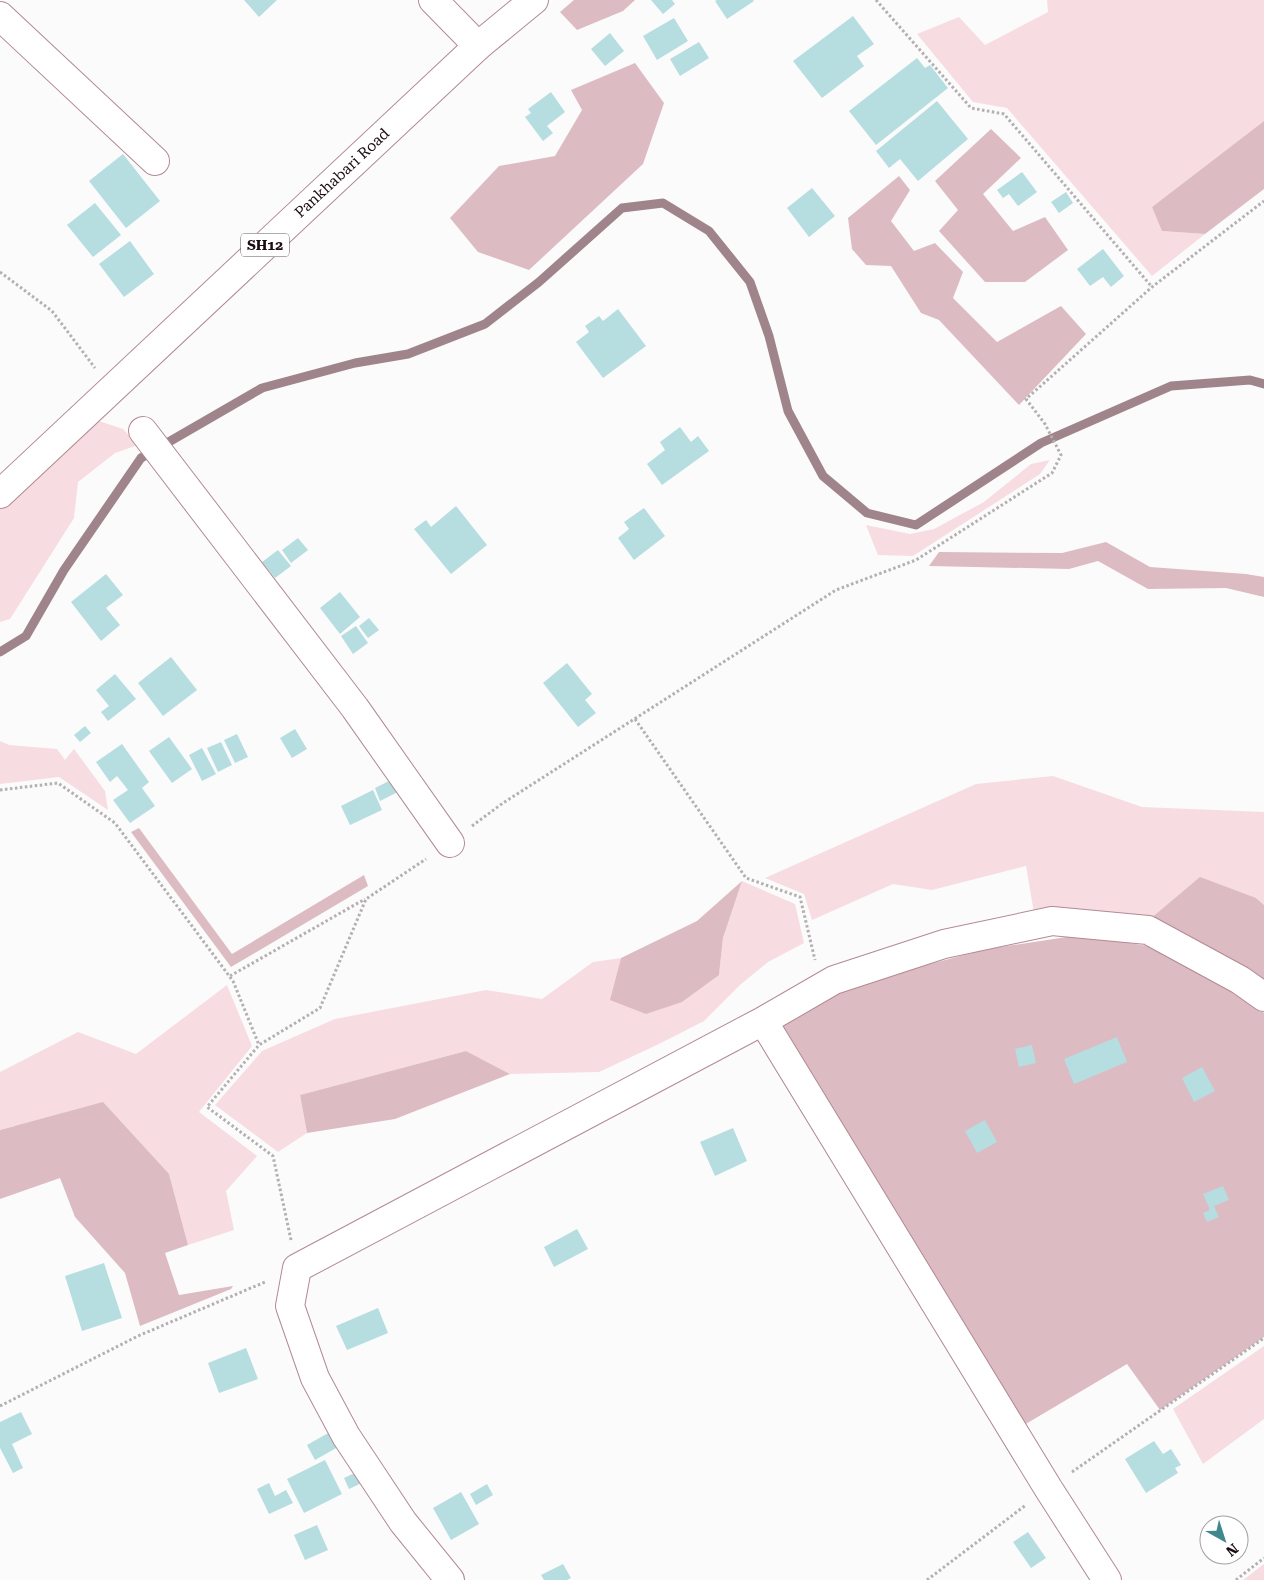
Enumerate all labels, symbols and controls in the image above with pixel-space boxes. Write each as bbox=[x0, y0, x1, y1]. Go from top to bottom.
street label: Pankhabari Road bbox=[291, 124, 393, 222]
road number: SH12 bbox=[241, 234, 289, 256]
north arrow bbox=[1199, 1515, 1249, 1565]
text: N bbox=[1223, 1540, 1241, 1560]

